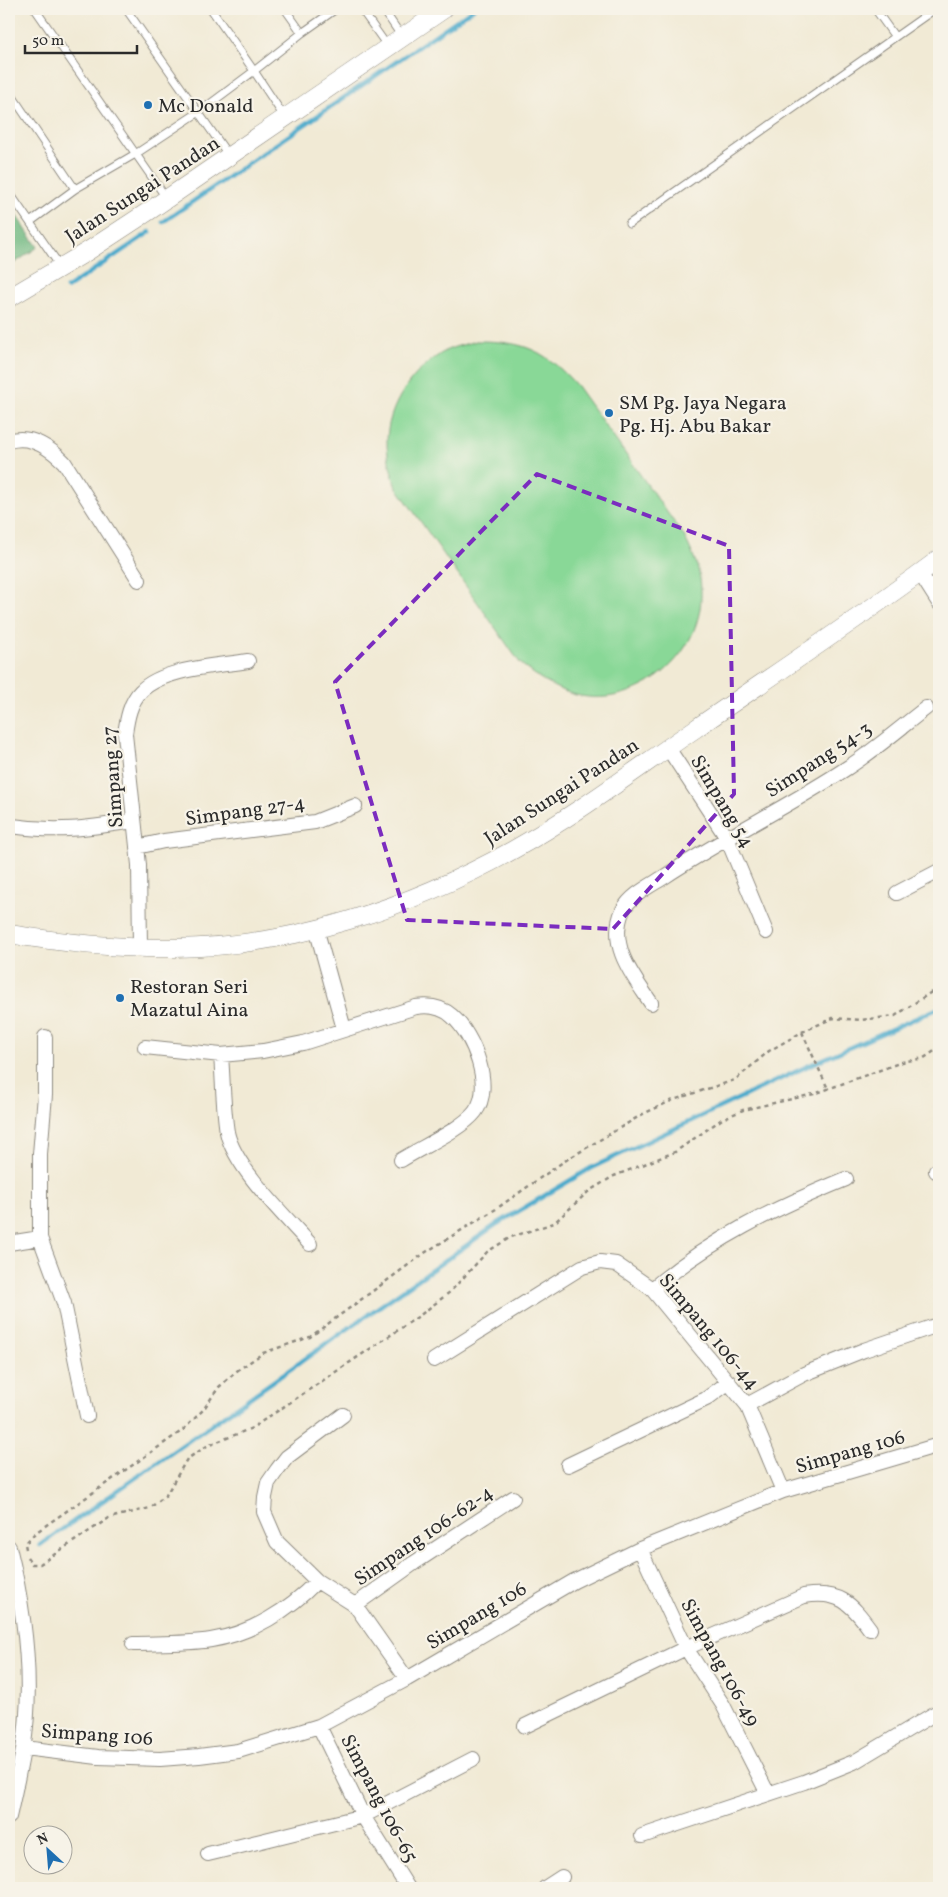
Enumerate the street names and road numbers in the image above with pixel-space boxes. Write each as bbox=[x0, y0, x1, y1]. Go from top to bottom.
street label: Jalan Sungai Pandan bbox=[60, 130, 226, 251]
street label: Simpang 54-3 bbox=[760, 716, 878, 806]
street label: Simpang 27 bbox=[96, 725, 132, 829]
street label: Jalan Sungai Pandan bbox=[479, 732, 645, 853]
street label: Simpang 54 bbox=[683, 750, 760, 854]
street label: Simpang 27-4 bbox=[184, 790, 307, 834]
street label: Simpang 106-44 bbox=[651, 1268, 766, 1397]
street label: Simpang 106 bbox=[793, 1424, 908, 1482]
street label: Simpang 106-62-4 bbox=[349, 1480, 499, 1594]
street label: Simpang 106 bbox=[422, 1576, 532, 1658]
street label: Simpang 106-49 bbox=[673, 1594, 766, 1732]
street label: Simpang 106 bbox=[40, 1718, 154, 1754]
street label: Simpang 106-65 bbox=[333, 1730, 424, 1868]

